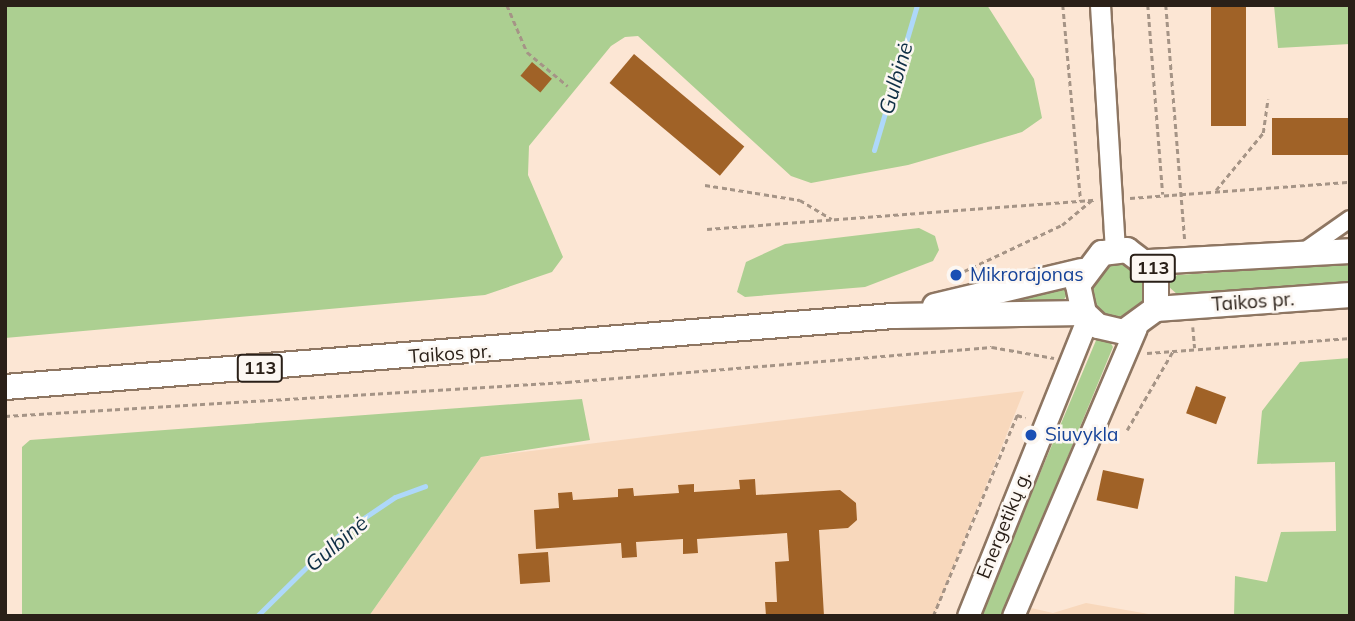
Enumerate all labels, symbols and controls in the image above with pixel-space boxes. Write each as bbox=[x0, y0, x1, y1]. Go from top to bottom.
water label: Gulbinė bbox=[873, 39, 917, 117]
road number: 113 bbox=[1128, 254, 1178, 282]
place label: Mikrorajonas bbox=[970, 264, 1084, 286]
marker: Mikrorajonas bbox=[948, 267, 964, 283]
street label: Taikos pr. bbox=[1211, 288, 1295, 316]
street label: Taikos pr. bbox=[408, 340, 492, 368]
road number: 113 bbox=[236, 354, 284, 382]
place label: Siuvykla bbox=[1045, 424, 1118, 446]
marker: Siuvykla bbox=[1023, 427, 1039, 443]
street label: Energetikų g. bbox=[972, 468, 1036, 582]
water label: Gulbinė bbox=[300, 510, 372, 576]

